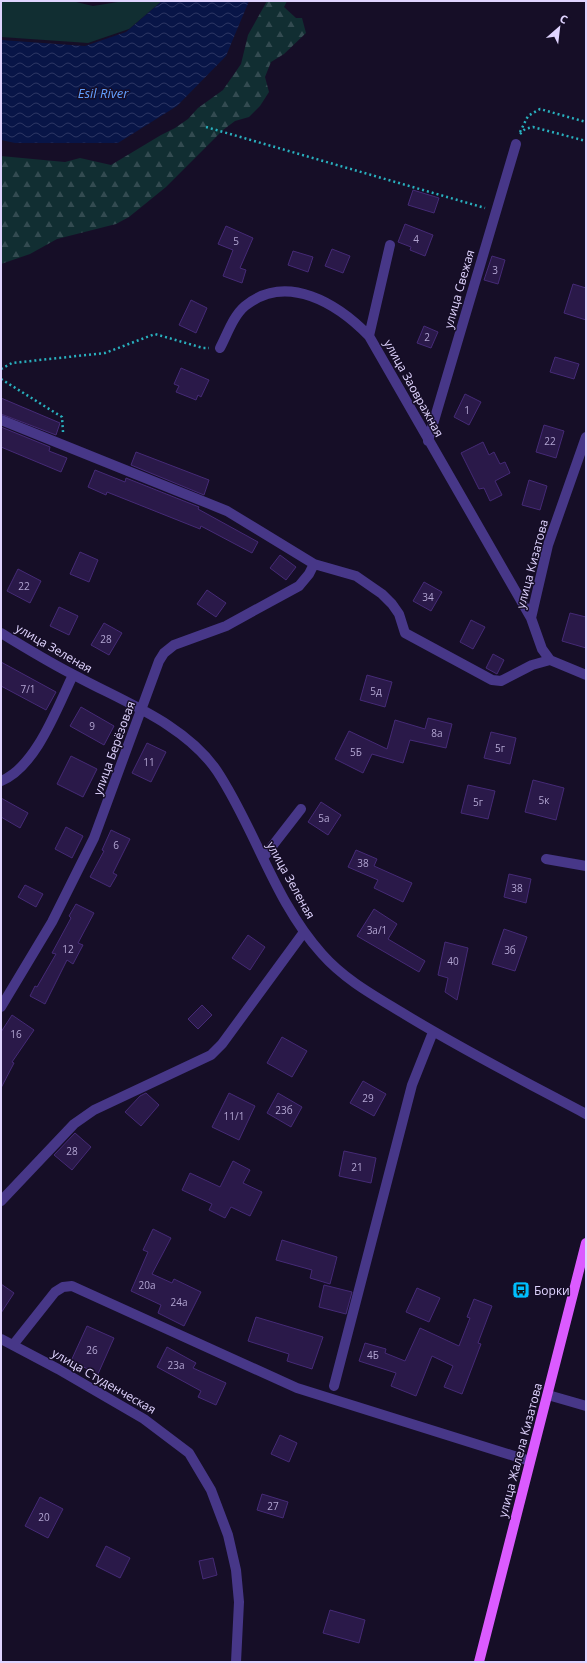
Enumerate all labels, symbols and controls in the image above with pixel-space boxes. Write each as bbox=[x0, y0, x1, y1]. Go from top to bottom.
north arrow bbox=[539, 8, 579, 48]
text: С bbox=[557, 10, 571, 27]
water label: Esil River bbox=[78, 84, 129, 102]
house number: 4 bbox=[413, 232, 419, 246]
house number: 5 bbox=[233, 234, 239, 248]
street label: улица Свежая bbox=[440, 248, 478, 330]
house number: 3 bbox=[492, 263, 498, 277]
house number: 2 bbox=[424, 330, 430, 344]
street label: улица Заовражная bbox=[380, 336, 448, 440]
house number: 1 bbox=[464, 403, 470, 417]
house number: 22 bbox=[544, 434, 556, 448]
street label: улица Кизатова bbox=[512, 518, 552, 610]
house number: 22 bbox=[18, 579, 30, 593]
house number: 34 bbox=[422, 590, 434, 604]
street label: улица Зеленая bbox=[12, 619, 96, 677]
house number: 28 bbox=[100, 632, 112, 646]
house number: 7/1 bbox=[20, 682, 36, 696]
house number: 5д bbox=[370, 684, 382, 698]
street label: улица Берёзовая bbox=[89, 698, 139, 798]
house number: 9 bbox=[89, 719, 95, 733]
house number: 8а bbox=[431, 726, 443, 740]
house number: 5г bbox=[495, 741, 506, 755]
house number: 5Б bbox=[350, 745, 362, 759]
house number: 11 bbox=[143, 755, 155, 769]
house number: 5к bbox=[539, 793, 550, 807]
house number: 5г bbox=[473, 795, 484, 809]
house number: 5а bbox=[318, 811, 330, 825]
house number: 6 bbox=[113, 838, 119, 852]
street label: улица Зеленая bbox=[263, 838, 319, 922]
house number: 38 bbox=[357, 856, 369, 870]
house number: 38 bbox=[511, 881, 523, 895]
house number: 3а/1 bbox=[367, 923, 387, 937]
house number: 12 bbox=[62, 942, 74, 956]
house number: 3б bbox=[504, 943, 516, 957]
house number: 40 bbox=[447, 954, 459, 968]
house number: 16 bbox=[10, 1027, 22, 1041]
house number: 29 bbox=[362, 1091, 374, 1105]
house number: 23б bbox=[275, 1103, 293, 1117]
house number: 11/1 bbox=[224, 1109, 244, 1123]
house number: 28 bbox=[66, 1144, 78, 1158]
house number: 21 bbox=[351, 1160, 363, 1174]
house number: 20а bbox=[139, 1278, 156, 1292]
bus stop icon: Борки bbox=[511, 1280, 531, 1300]
place label: Борки bbox=[534, 1282, 570, 1299]
house number: 24а bbox=[171, 1295, 188, 1309]
house number: 26 bbox=[86, 1343, 98, 1357]
street label: улица Студенческая bbox=[49, 1344, 159, 1418]
house number: 4Б bbox=[367, 1348, 379, 1362]
house number: 23а bbox=[168, 1358, 185, 1372]
street label: улица Жалела Кизатова bbox=[494, 1381, 546, 1519]
house number: 27 bbox=[267, 1499, 279, 1513]
house number: 20 bbox=[38, 1510, 50, 1524]

